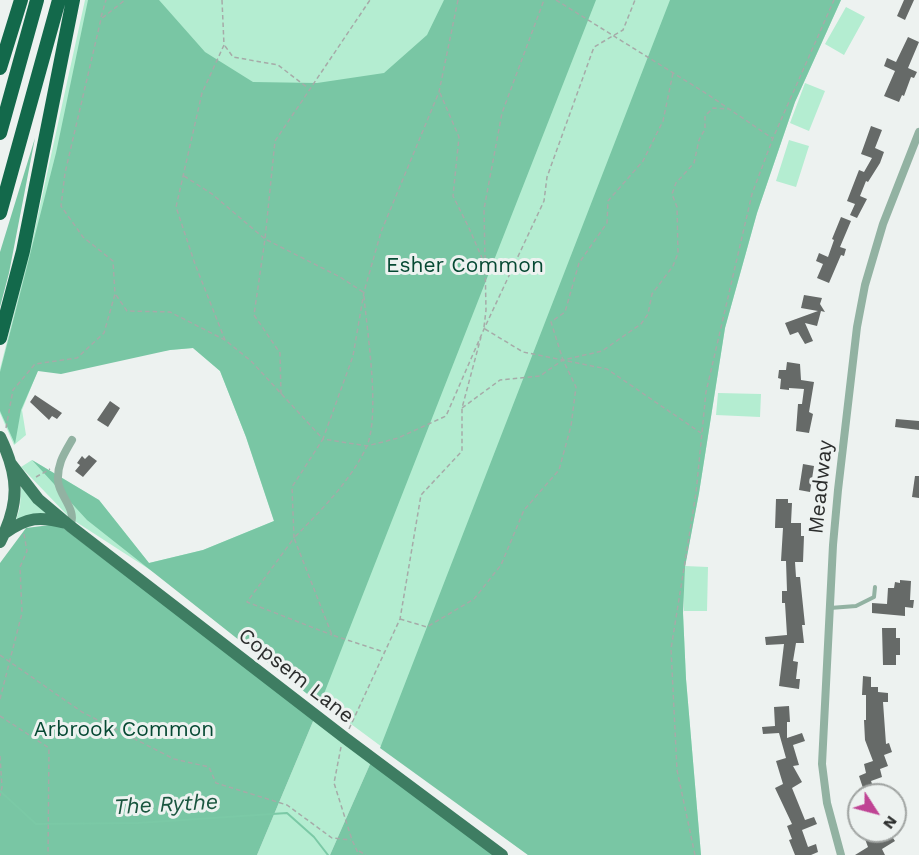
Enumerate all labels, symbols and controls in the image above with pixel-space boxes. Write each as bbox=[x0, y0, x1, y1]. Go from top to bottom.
park label: Esher Common bbox=[386, 253, 544, 279]
street label: Meadway bbox=[804, 439, 838, 535]
street label: Copsem Lane bbox=[233, 623, 359, 729]
park label: Arbrook Common bbox=[34, 717, 214, 743]
north arrow bbox=[847, 783, 907, 843]
water label: The Rythe bbox=[113, 789, 219, 821]
text: N bbox=[879, 812, 902, 833]

